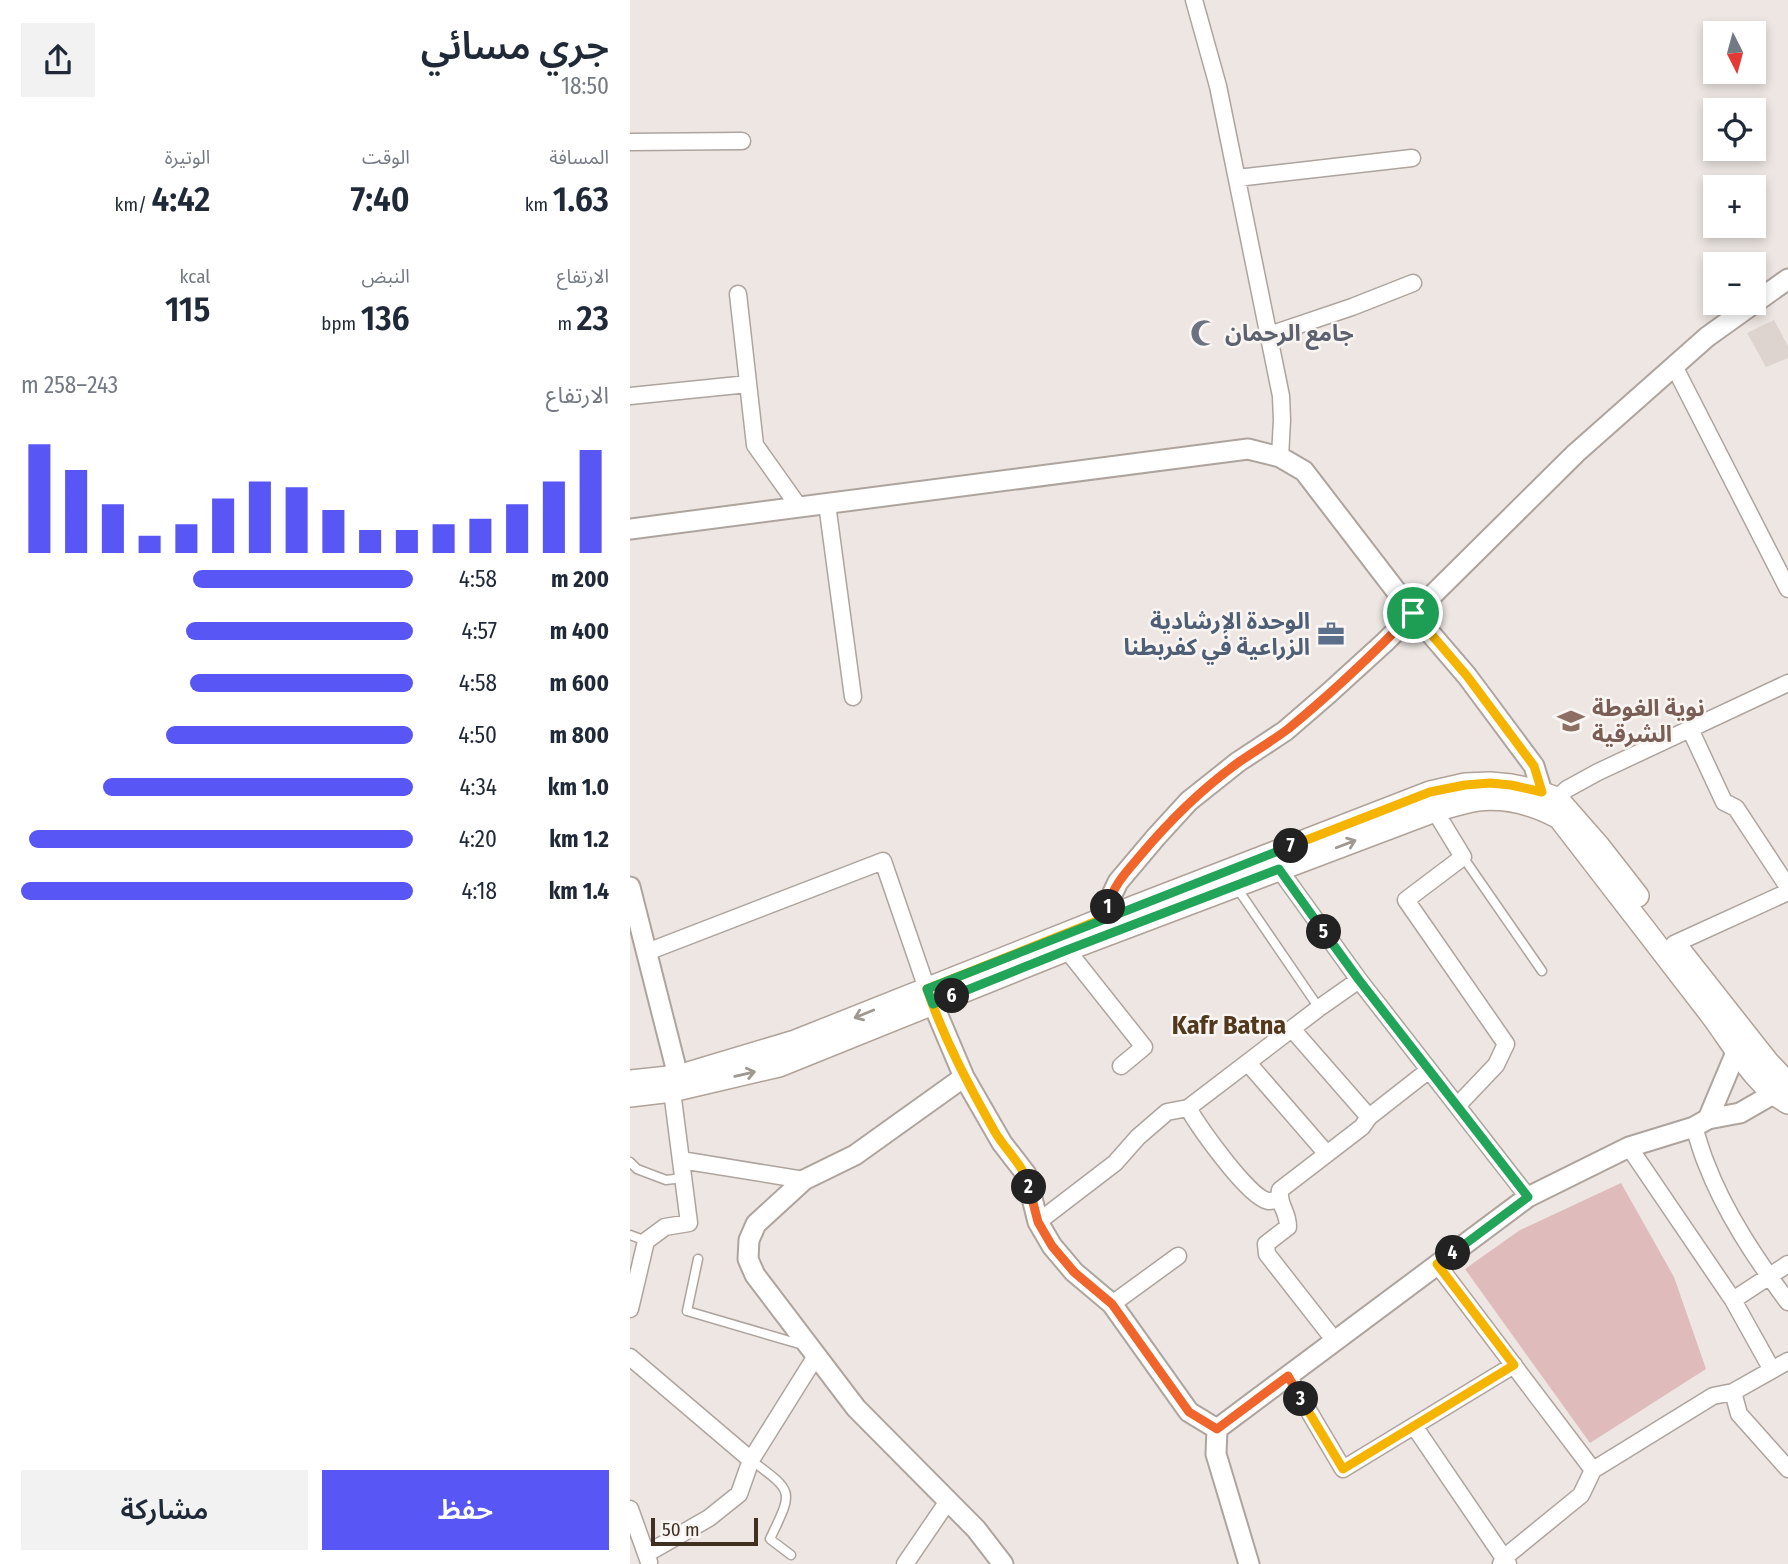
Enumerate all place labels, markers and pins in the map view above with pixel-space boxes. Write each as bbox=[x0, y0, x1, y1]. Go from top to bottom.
mosque icon: جامع الرحمان bbox=[1189, 318, 1219, 348]
place label: جامع الرحمان bbox=[1225, 319, 1354, 350]
pin bbox=[1383, 583, 1443, 643]
place label: الوحدة الإرشادية الزراعية في كفربطنا bbox=[1124, 607, 1310, 665]
office icon: الوحدة الإرشادية الزراعية في كفربطنا bbox=[1316, 619, 1346, 649]
place label: نوية الغوطة الشرقية bbox=[1592, 694, 1705, 748]
school or university icon: نوية الغوطة الشرقية bbox=[1556, 706, 1586, 736]
pin: 7 bbox=[1274, 828, 1308, 864]
pin: 1 bbox=[1091, 890, 1126, 925]
pin: 5 bbox=[1306, 914, 1342, 950]
pin: 6 bbox=[934, 978, 970, 1014]
pin: 2 bbox=[1012, 1170, 1046, 1204]
pin: 4 bbox=[1436, 1236, 1470, 1270]
pin: 3 bbox=[1284, 1382, 1318, 1416]

